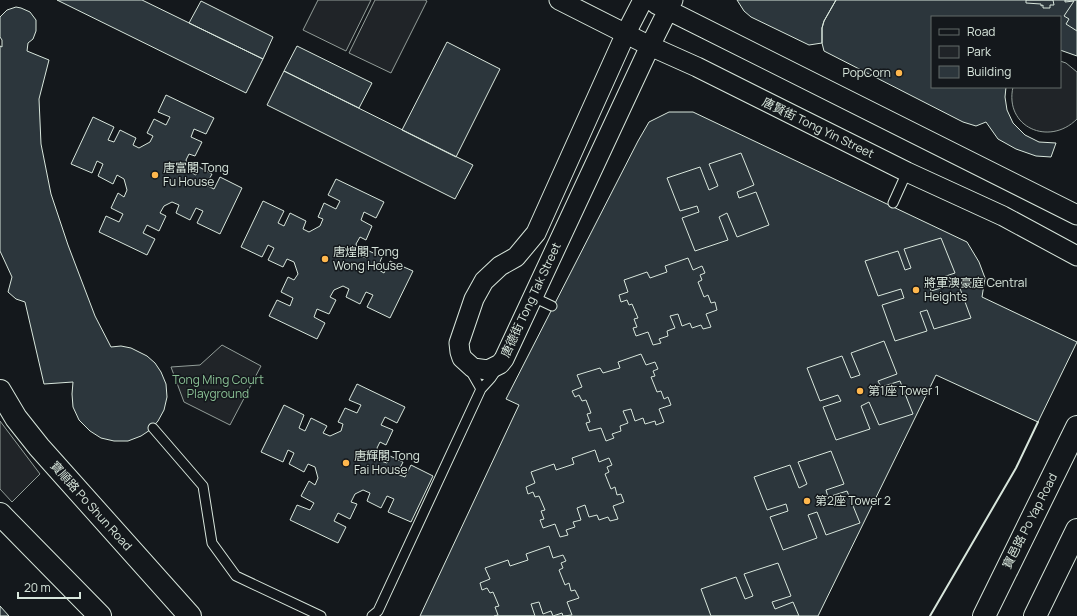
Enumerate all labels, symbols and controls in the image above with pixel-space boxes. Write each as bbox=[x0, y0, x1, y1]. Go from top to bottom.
legend bbox=[931, 16, 1061, 88]
text: Road bbox=[967, 23, 995, 40]
text: Park bbox=[967, 43, 992, 60]
text: Building bbox=[967, 63, 1011, 80]
place label: PopCorn bbox=[842, 64, 891, 81]
marker: PopCorn bbox=[894, 68, 904, 78]
street label: 唐賢街 Tong Yin Street bbox=[759, 93, 877, 162]
place label: 唐富閣 Tong Fu House bbox=[163, 159, 229, 190]
marker: 唐富閣 Tong Fu House bbox=[150, 170, 160, 180]
street label: 唐德街 Tong Tak Street bbox=[496, 239, 565, 360]
place label: 唐煌閣 Tong Wong House bbox=[333, 243, 403, 274]
marker: 唐煌閣 Tong Wong House bbox=[320, 254, 330, 264]
place label: 將軍澳豪庭 Central Heights bbox=[924, 274, 1027, 305]
marker: 將軍澳豪庭 Central Heights bbox=[911, 285, 921, 295]
park label: Tong Ming Court Playground bbox=[172, 371, 264, 402]
place label: 第1座 Tower 1 bbox=[868, 382, 940, 399]
marker: 第1座 Tower 1 bbox=[855, 386, 865, 396]
place label: 唐輝閣 Tong Fai House bbox=[354, 447, 420, 478]
street label: 寶順路 Po Shun Road bbox=[47, 457, 136, 554]
marker: 唐輝閣 Tong Fai House bbox=[341, 458, 351, 468]
street label: 寶邑路 Po Yap Road bbox=[998, 470, 1061, 572]
place label: 第2座 Tower 2 bbox=[815, 492, 891, 509]
marker: 第2座 Tower 2 bbox=[802, 496, 812, 506]
scale bar bbox=[18, 574, 80, 600]
text: 20 m bbox=[24, 579, 51, 596]

